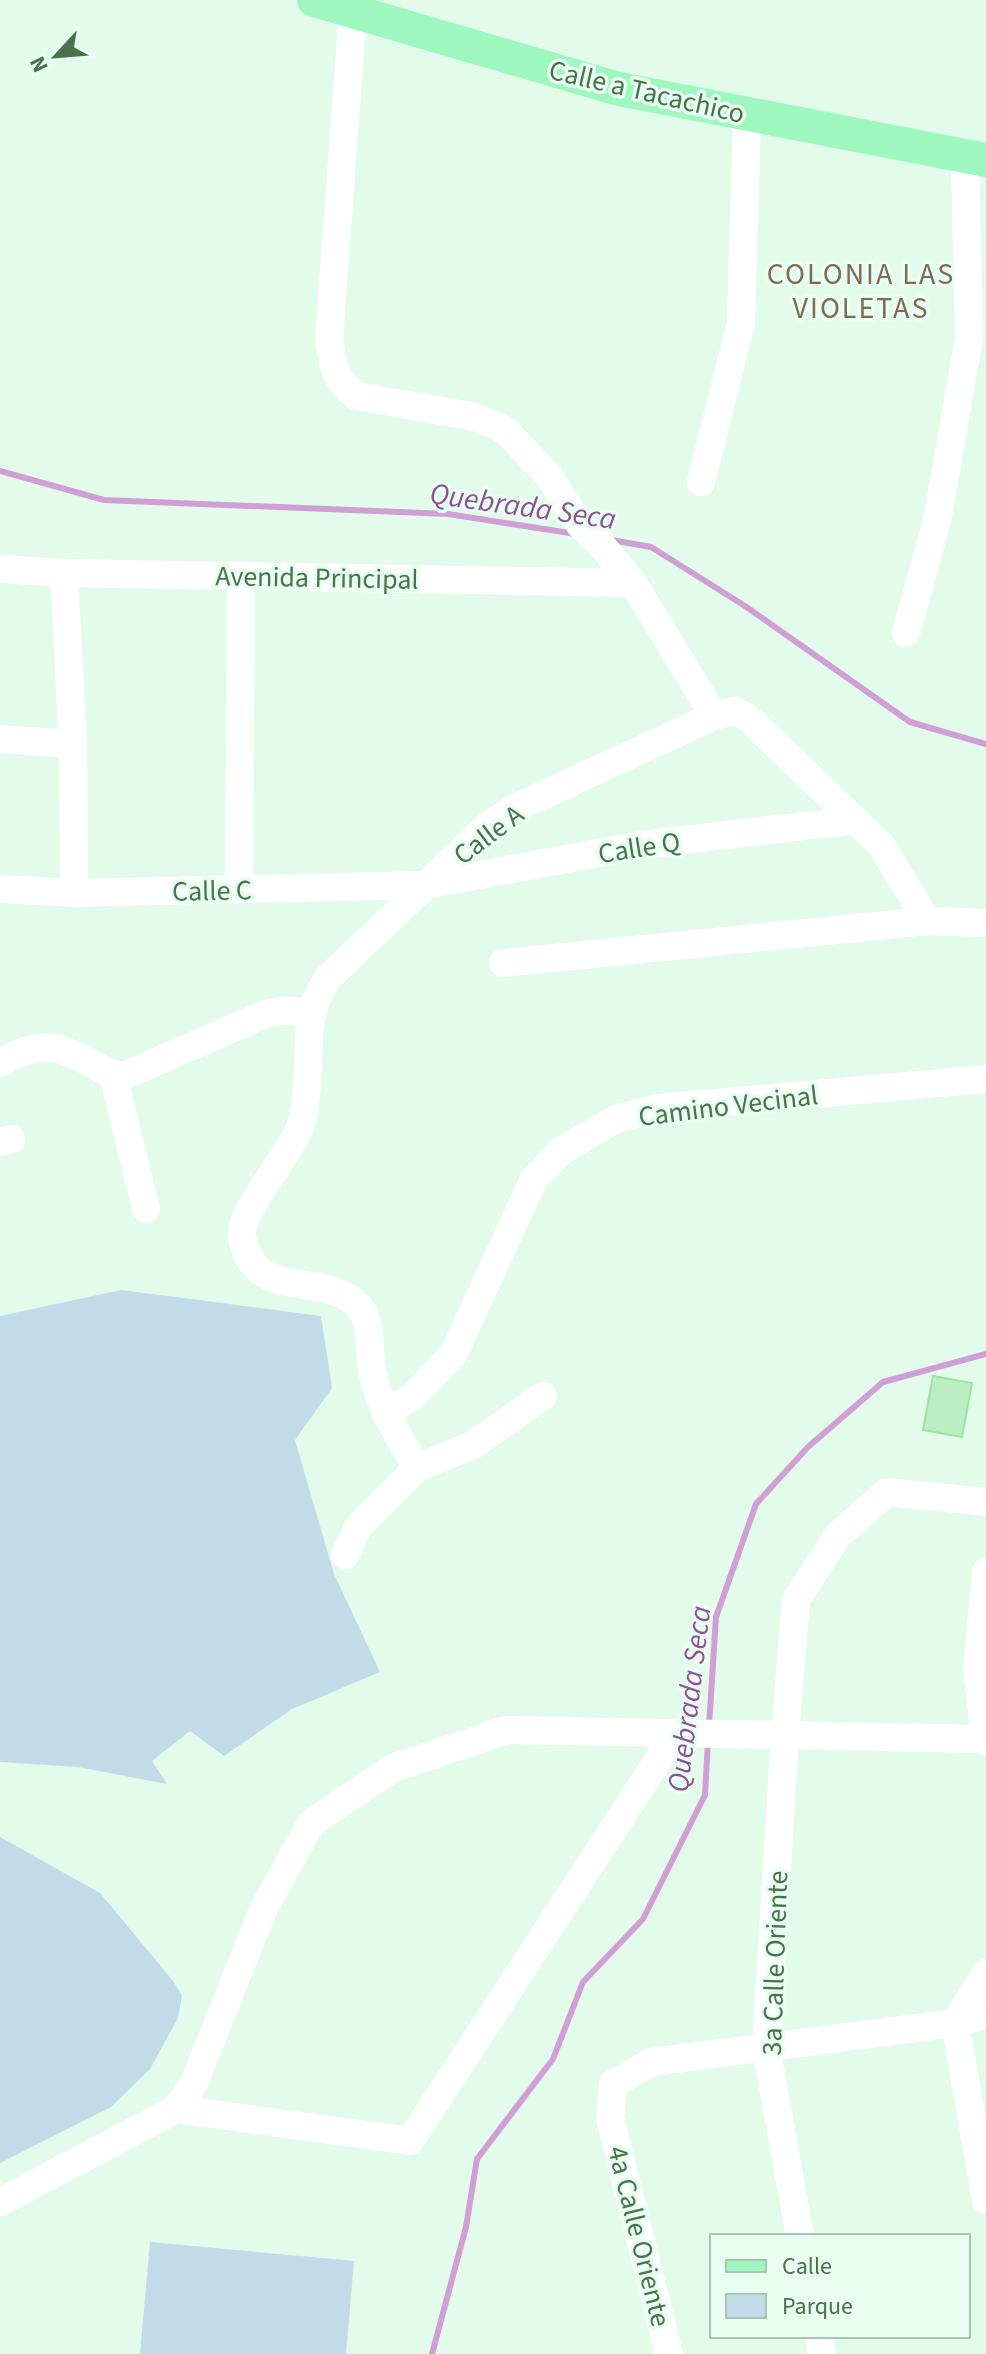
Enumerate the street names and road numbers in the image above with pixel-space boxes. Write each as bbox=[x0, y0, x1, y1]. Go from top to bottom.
street label: Calle a Tacachico bbox=[545, 50, 748, 134]
street label: Avenida Principal bbox=[215, 556, 419, 600]
street label: Calle A bbox=[445, 795, 533, 875]
street label: Calle Q bbox=[595, 822, 683, 874]
street label: Calle C bbox=[172, 870, 252, 912]
street label: Camino Vecinal bbox=[636, 1075, 820, 1137]
street label: 3a Calle Oriente bbox=[752, 1870, 798, 2056]
street label: 4a Calle Oriente bbox=[597, 2142, 681, 2331]

